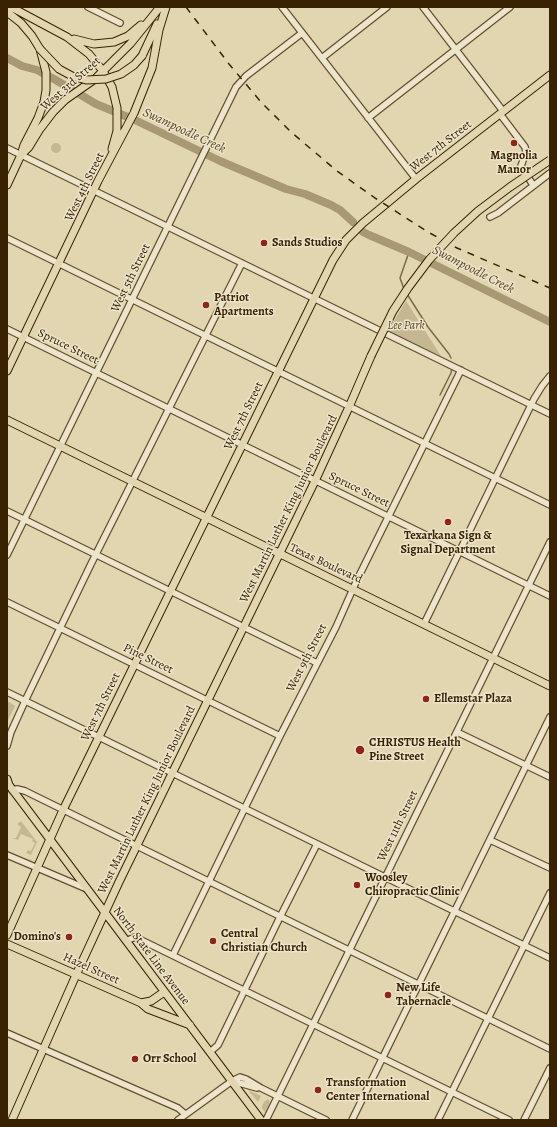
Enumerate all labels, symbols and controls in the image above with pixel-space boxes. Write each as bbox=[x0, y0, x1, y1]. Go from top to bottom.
street label: West 3rd Street bbox=[38, 54, 104, 114]
water label: Swampoodle Creek bbox=[140, 105, 228, 157]
street label: West 7th Street bbox=[407, 118, 475, 174]
marker: Magnolia Manor bbox=[509, 138, 519, 148]
place label: Magnolia Manor bbox=[490, 149, 538, 177]
street label: West 4th Street bbox=[62, 150, 108, 224]
place label: Sands Studios bbox=[272, 236, 342, 250]
marker: Sands Studios bbox=[259, 238, 269, 248]
street label: West 5th Street bbox=[108, 241, 154, 315]
water label: Swampoodle Creek bbox=[429, 243, 517, 297]
place label: Patriot Apartments bbox=[214, 291, 274, 319]
marker: Patriot Apartments bbox=[201, 300, 211, 310]
park label: Lee Park bbox=[387, 319, 425, 333]
street label: Spruce Street bbox=[35, 326, 101, 368]
street label: West 7th Street bbox=[221, 380, 267, 452]
street label: West Martin Luther King Junior Boulevard bbox=[237, 413, 341, 605]
street label: Spruce Street bbox=[326, 469, 392, 511]
marker: Texarkana Sign & Signal Department bbox=[443, 517, 453, 527]
place label: Texarkana Sign & Signal Department bbox=[400, 529, 496, 557]
street label: Texas Boulevard bbox=[287, 541, 365, 587]
street label: West 9th Street bbox=[284, 622, 330, 694]
street label: Pine Street bbox=[121, 641, 175, 677]
street label: West 7th Street bbox=[78, 671, 124, 743]
place label: Ellemstar Plaza bbox=[434, 692, 512, 706]
marker: Ellemstar Plaza bbox=[421, 694, 431, 704]
street label: West Martin Luther King Junior Boulevard bbox=[95, 704, 199, 896]
place label: CHRISTUS Health Pine Street bbox=[369, 736, 461, 764]
marker: CHRISTUS Health Pine Street bbox=[354, 744, 366, 756]
street label: West 11th Street bbox=[375, 788, 421, 864]
place label: Woosley Chiropractic Clinic bbox=[365, 871, 460, 899]
marker: Woosley Chiropractic Clinic bbox=[352, 880, 362, 890]
street label: North State Line Avenue bbox=[109, 904, 193, 1008]
place label: Central Christian Church bbox=[221, 927, 307, 955]
place label: Domino's bbox=[14, 930, 61, 944]
marker: Domino's bbox=[64, 932, 74, 942]
marker: Central Christian Church bbox=[208, 936, 218, 946]
street label: Hazel Street bbox=[61, 950, 121, 988]
place label: New Life Tabernacle bbox=[396, 981, 451, 1009]
marker: New Life Tabernacle bbox=[383, 990, 393, 1000]
place label: Orr School bbox=[143, 1052, 196, 1066]
marker: Orr School bbox=[130, 1054, 140, 1064]
place label: Transformation Center International bbox=[326, 1076, 429, 1104]
marker: Transformation Center International bbox=[313, 1085, 323, 1095]

